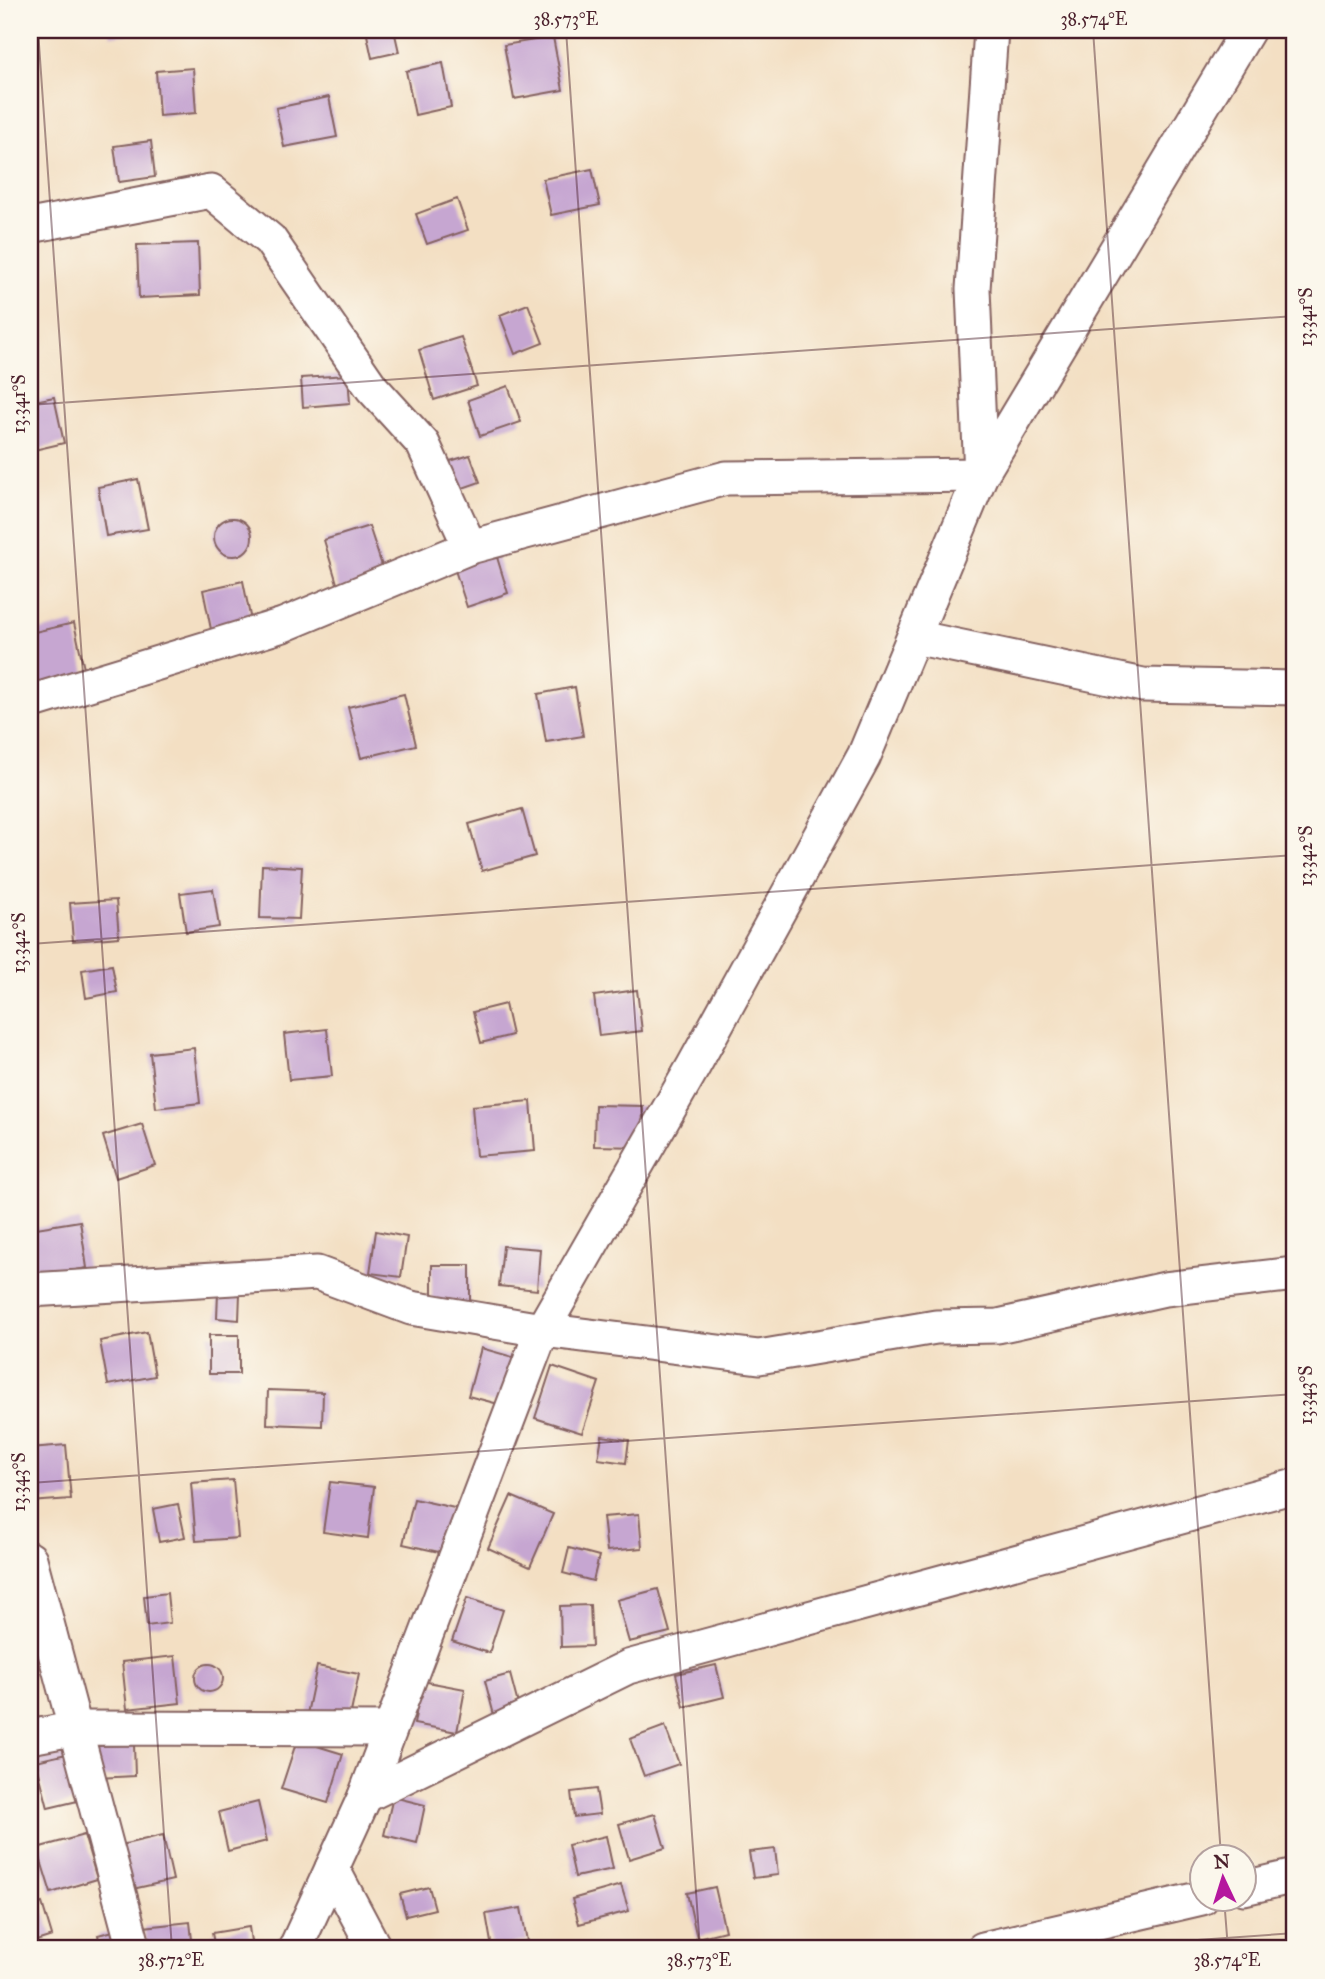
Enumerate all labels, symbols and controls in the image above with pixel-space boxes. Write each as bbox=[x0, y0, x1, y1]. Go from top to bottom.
text: 38.573°E bbox=[534, 8, 599, 30]
text: 38.574°E bbox=[1060, 8, 1128, 30]
text: 13.341°S bbox=[1295, 287, 1317, 347]
text: 13.341°S bbox=[8, 374, 30, 434]
text: 13.342°S bbox=[1295, 825, 1317, 887]
text: 13.342°S bbox=[8, 912, 30, 974]
text: 13.343°S bbox=[1295, 1365, 1317, 1425]
text: 13.343°S bbox=[8, 1452, 30, 1512]
north arrow bbox=[1188, 1842, 1258, 1912]
text: N bbox=[1213, 1850, 1231, 1874]
text: 38.572°E bbox=[138, 1949, 204, 1971]
text: 38.573°E bbox=[667, 1949, 732, 1971]
text: 38.574°E bbox=[1193, 1949, 1261, 1971]

